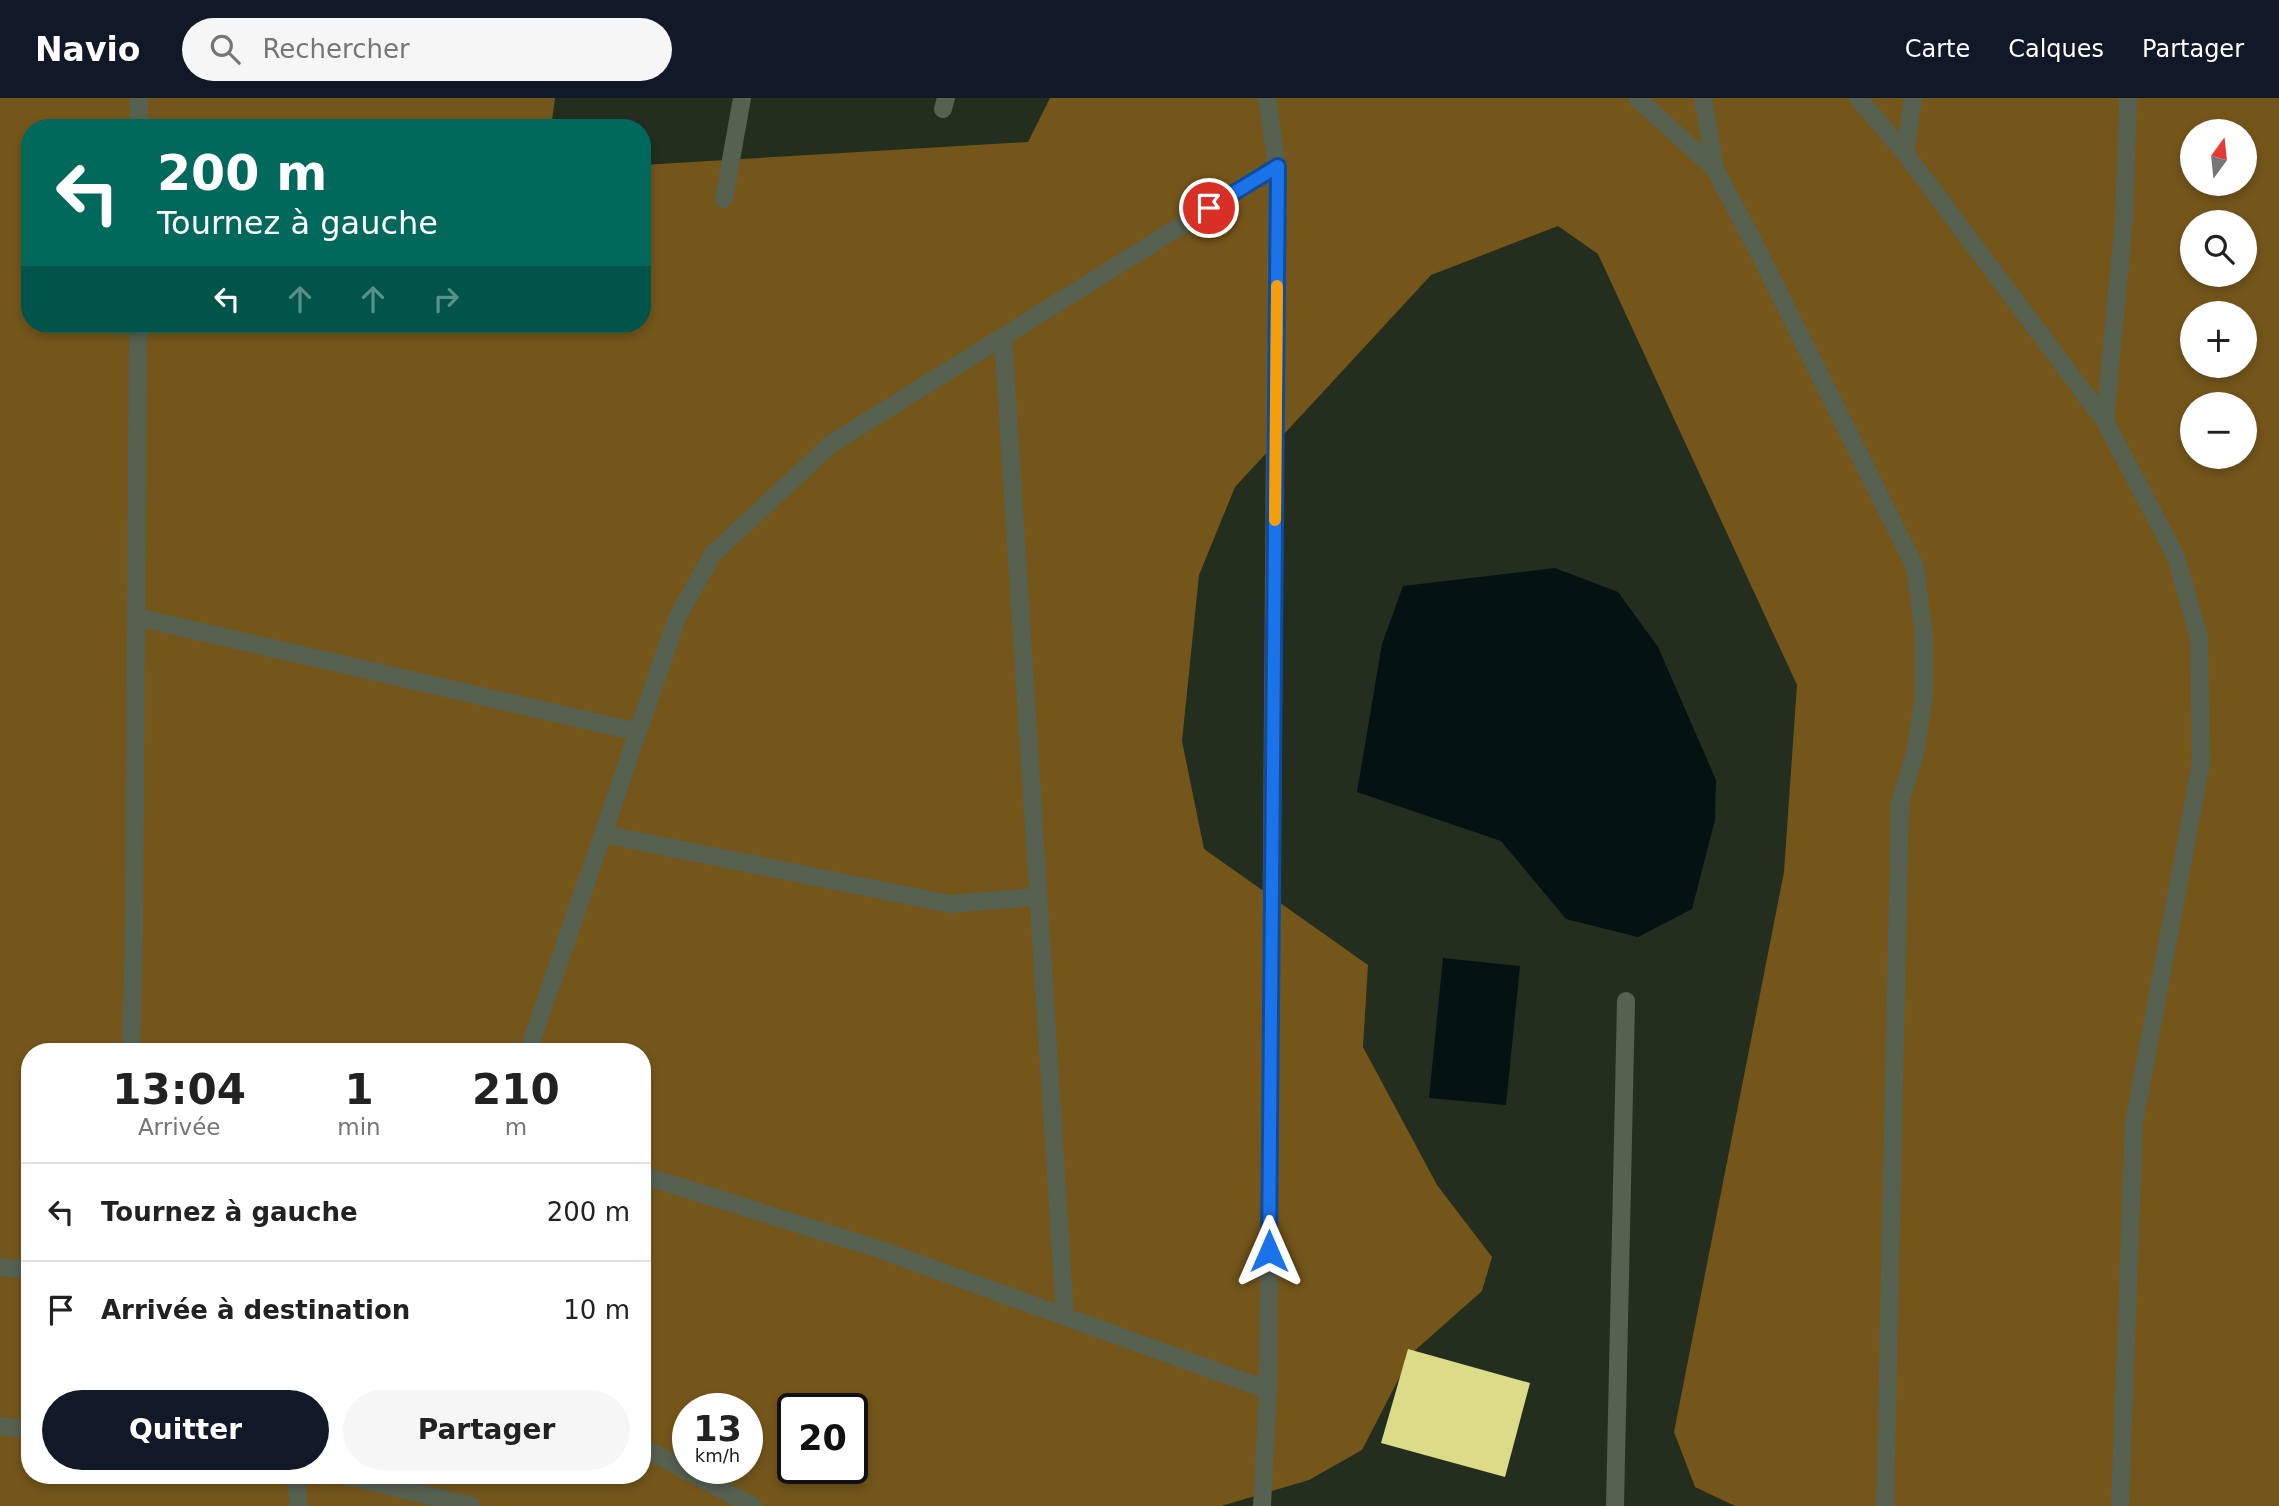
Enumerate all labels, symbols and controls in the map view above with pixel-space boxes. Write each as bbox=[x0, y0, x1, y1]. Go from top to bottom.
search box bbox=[182, 18, 672, 81]
text: Navio bbox=[35, 30, 140, 69]
icon: search bbox=[206, 30, 244, 68]
text: Rechercher bbox=[262, 34, 410, 64]
text: Carte bbox=[1905, 35, 1970, 63]
text: Calques bbox=[2008, 35, 2104, 63]
text: Partager bbox=[2142, 35, 2244, 63]
north arrow bbox=[2180, 119, 2258, 196]
map controls bbox=[2180, 119, 2257, 469]
text: 200 m bbox=[157, 145, 327, 202]
icon: left bbox=[42, 147, 133, 238]
pin bbox=[1179, 178, 1239, 238]
icon: arrive bbox=[1190, 189, 1228, 227]
text: Tournez à gauche bbox=[157, 204, 438, 242]
button: search bbox=[2180, 210, 2257, 287]
icon: left bbox=[208, 280, 246, 318]
icon: ahead bbox=[281, 280, 319, 318]
icon: ahead bbox=[354, 280, 392, 318]
icon: right bbox=[427, 280, 465, 318]
button: + bbox=[2180, 301, 2257, 378]
button: − bbox=[2180, 392, 2257, 469]
text: 13:04 bbox=[112, 1065, 246, 1114]
text: 1 bbox=[344, 1065, 374, 1114]
text: 210 bbox=[472, 1065, 560, 1114]
text: Arrivée bbox=[138, 1114, 220, 1140]
text: min bbox=[337, 1114, 381, 1140]
text: m bbox=[505, 1114, 527, 1140]
icon: left bbox=[42, 1193, 80, 1231]
text: Tournez à gauche bbox=[101, 1197, 358, 1227]
text: 200 m bbox=[547, 1197, 630, 1227]
position arrow bbox=[1232, 1214, 1306, 1288]
icon: arrive bbox=[42, 1291, 80, 1329]
text: Arrivée à destination bbox=[101, 1295, 410, 1325]
text: 10 m bbox=[563, 1295, 630, 1325]
button: Quitter bbox=[42, 1390, 329, 1470]
button: Partager bbox=[343, 1390, 630, 1470]
speed limit sign: 20 bbox=[777, 1393, 868, 1484]
text: 13 bbox=[693, 1409, 742, 1449]
text: km/h bbox=[695, 1445, 740, 1466]

